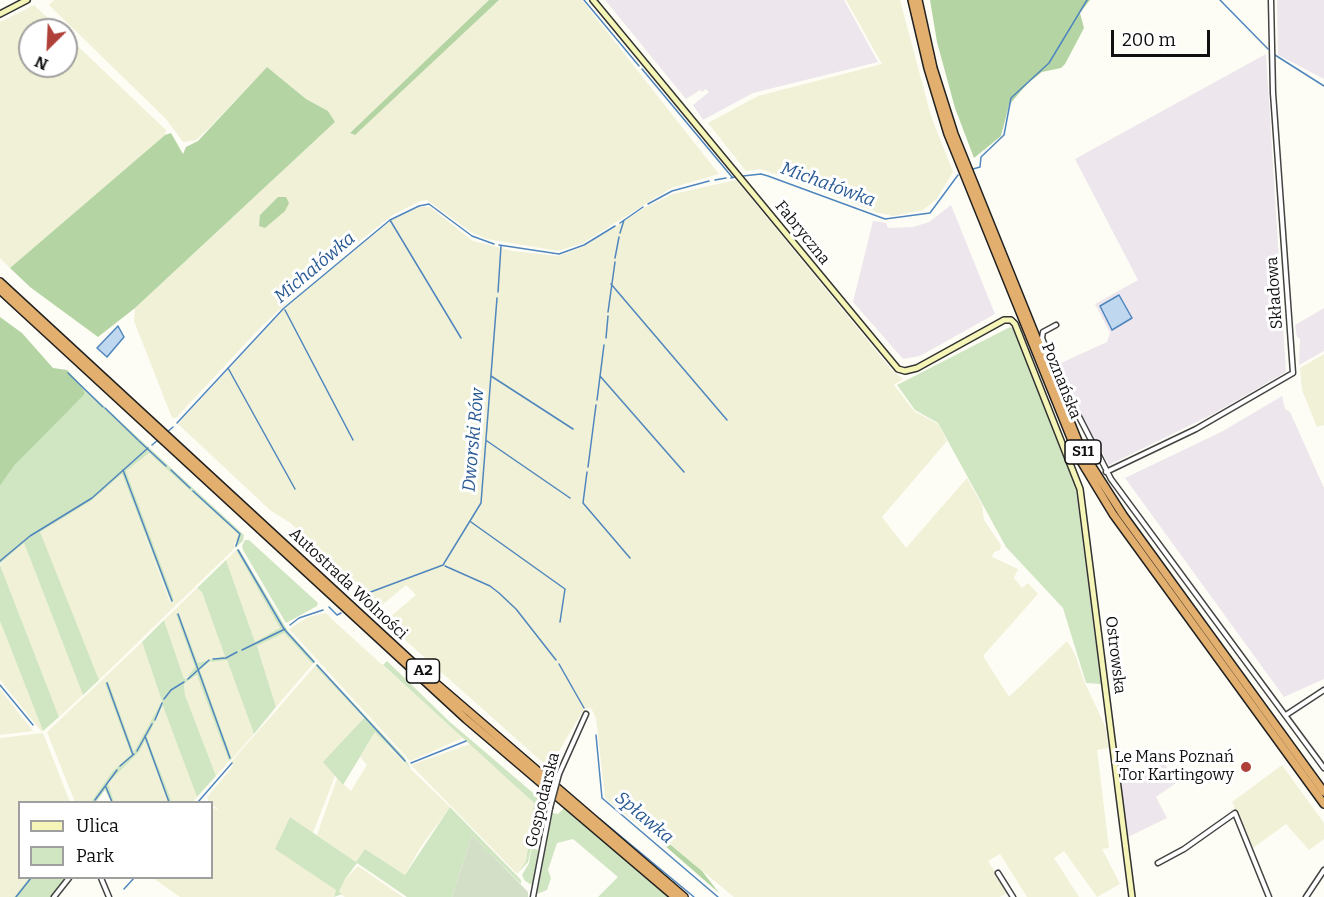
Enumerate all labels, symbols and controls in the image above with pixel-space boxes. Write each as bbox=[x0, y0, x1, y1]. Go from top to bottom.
north arrow bbox=[18, 18, 78, 78]
scale bar bbox=[1114, 18, 1213, 56]
text: 200 m bbox=[1122, 29, 1176, 51]
text: N bbox=[32, 52, 51, 74]
water label: Michałówka bbox=[778, 158, 878, 212]
street label: Fabryczna bbox=[770, 197, 834, 269]
water label: Michałówka bbox=[270, 228, 360, 308]
street label: Składowa bbox=[1263, 256, 1287, 330]
street label: Poznańska bbox=[1037, 340, 1085, 422]
water label: Dworski Rów bbox=[459, 387, 489, 493]
road number: S11 bbox=[1065, 440, 1101, 464]
street label: Autostrada Wolności bbox=[285, 524, 411, 644]
street label: Ostrowska bbox=[1101, 615, 1129, 695]
road number: A2 bbox=[406, 659, 440, 683]
place label: Le Mans Poznań Tor Kartingowy bbox=[1115, 748, 1234, 786]
street label: Gospodarska bbox=[522, 751, 564, 849]
marker: Le Mans Poznań Tor Kartingowy bbox=[1239, 760, 1253, 774]
water label: Spławka bbox=[610, 787, 678, 849]
legend bbox=[18, 801, 213, 879]
text: Ulica bbox=[76, 815, 119, 837]
text: Park bbox=[76, 845, 114, 867]

